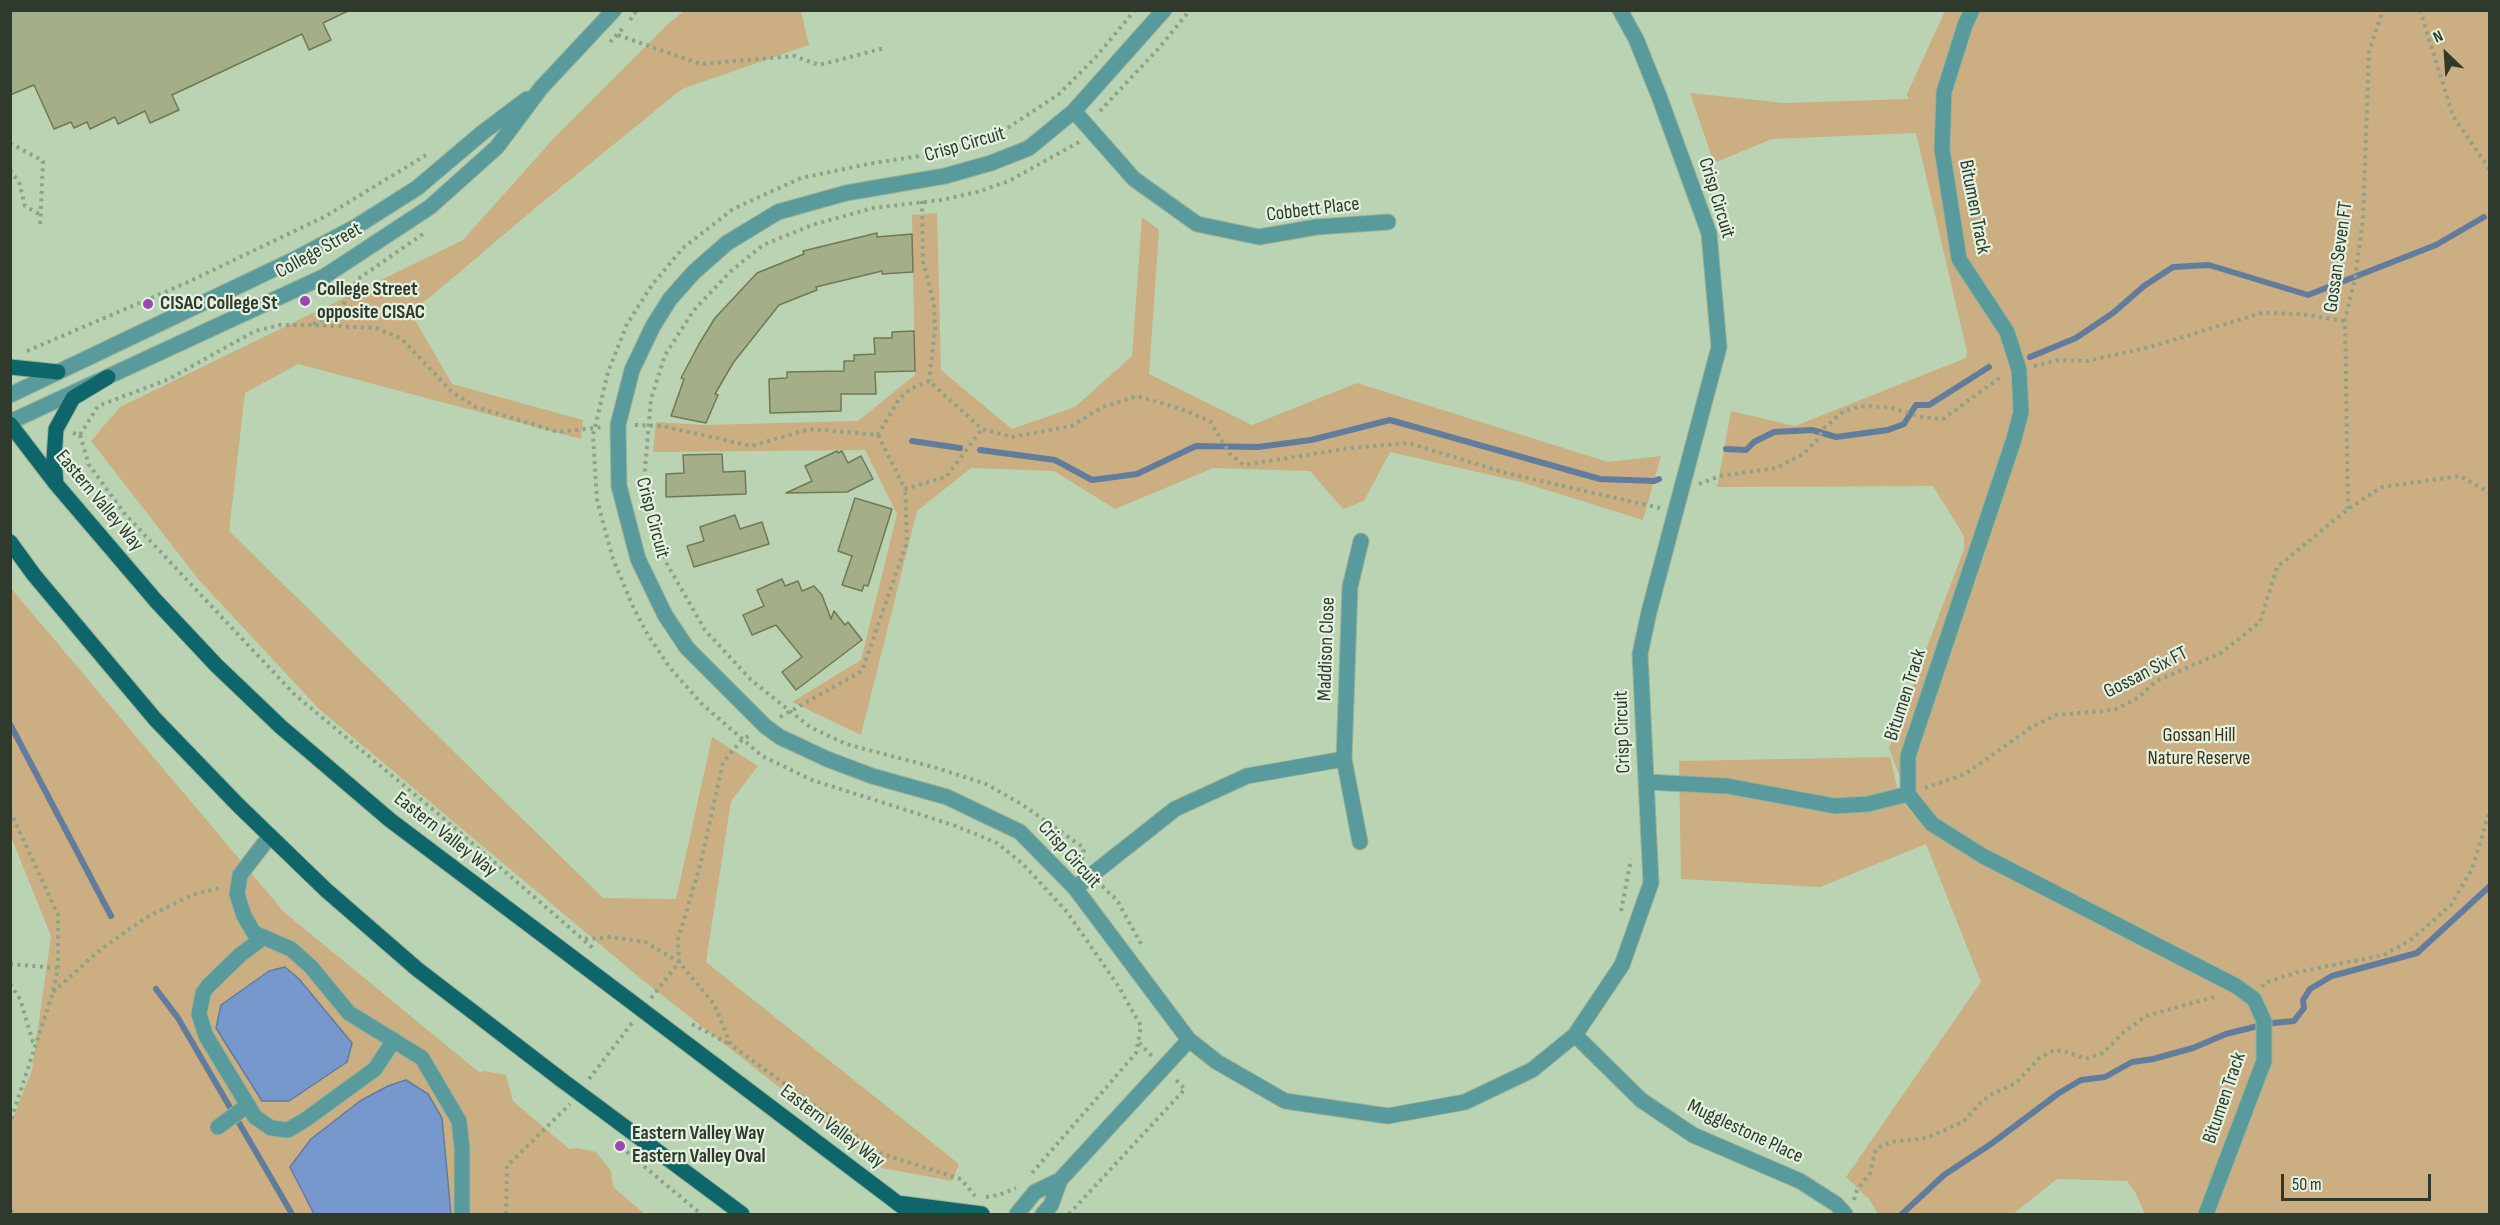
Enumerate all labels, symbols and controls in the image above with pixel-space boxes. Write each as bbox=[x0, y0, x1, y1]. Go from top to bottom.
north arrow bbox=[2416, 24, 2476, 84]
text: N bbox=[2430, 27, 2446, 48]
street label: Crisp Circuit bbox=[922, 122, 1008, 168]
street label: Crisp Circuit bbox=[1692, 155, 1740, 241]
street label: Bitumen Track bbox=[1953, 158, 1995, 256]
street label: Cobbett Place bbox=[1265, 192, 1361, 228]
street label: Gossan Seven FT bbox=[2319, 200, 2359, 314]
street label: College Street bbox=[272, 218, 366, 284]
place label: College Street opposite CISAC bbox=[317, 278, 425, 325]
place label: CISAC College St bbox=[160, 292, 277, 316]
marker: College Street opposite CISAC bbox=[298, 294, 312, 308]
marker: CISAC College St bbox=[141, 297, 155, 311]
street label: Eastern Valley Way bbox=[50, 446, 148, 556]
street label: Crisp Circuit bbox=[630, 475, 674, 561]
street label: Maddison Close bbox=[1313, 597, 1341, 701]
street label: Gossan Six FT bbox=[2100, 642, 2192, 704]
street label: Bitumen Track bbox=[1880, 646, 1932, 744]
street label: Crisp Circuit bbox=[1610, 690, 1636, 774]
park label: Gossan Hill Nature Reserve bbox=[2148, 724, 2250, 771]
street label: Eastern Valley Way bbox=[389, 787, 501, 883]
street label: Crisp Circuit bbox=[1032, 816, 1106, 894]
street label: Bitumen Track bbox=[2198, 1049, 2252, 1147]
street label: Eastern Valley Way bbox=[775, 1080, 889, 1174]
street label: Mugglestone Place bbox=[1683, 1095, 1807, 1169]
place label: Eastern Valley Way Eastern Valley Oval bbox=[632, 1122, 766, 1169]
marker: Eastern Valley Way Eastern Valley Oval bbox=[613, 1139, 627, 1153]
scale bar bbox=[2284, 1162, 2434, 1200]
text: 50 m bbox=[2292, 1174, 2322, 1195]

